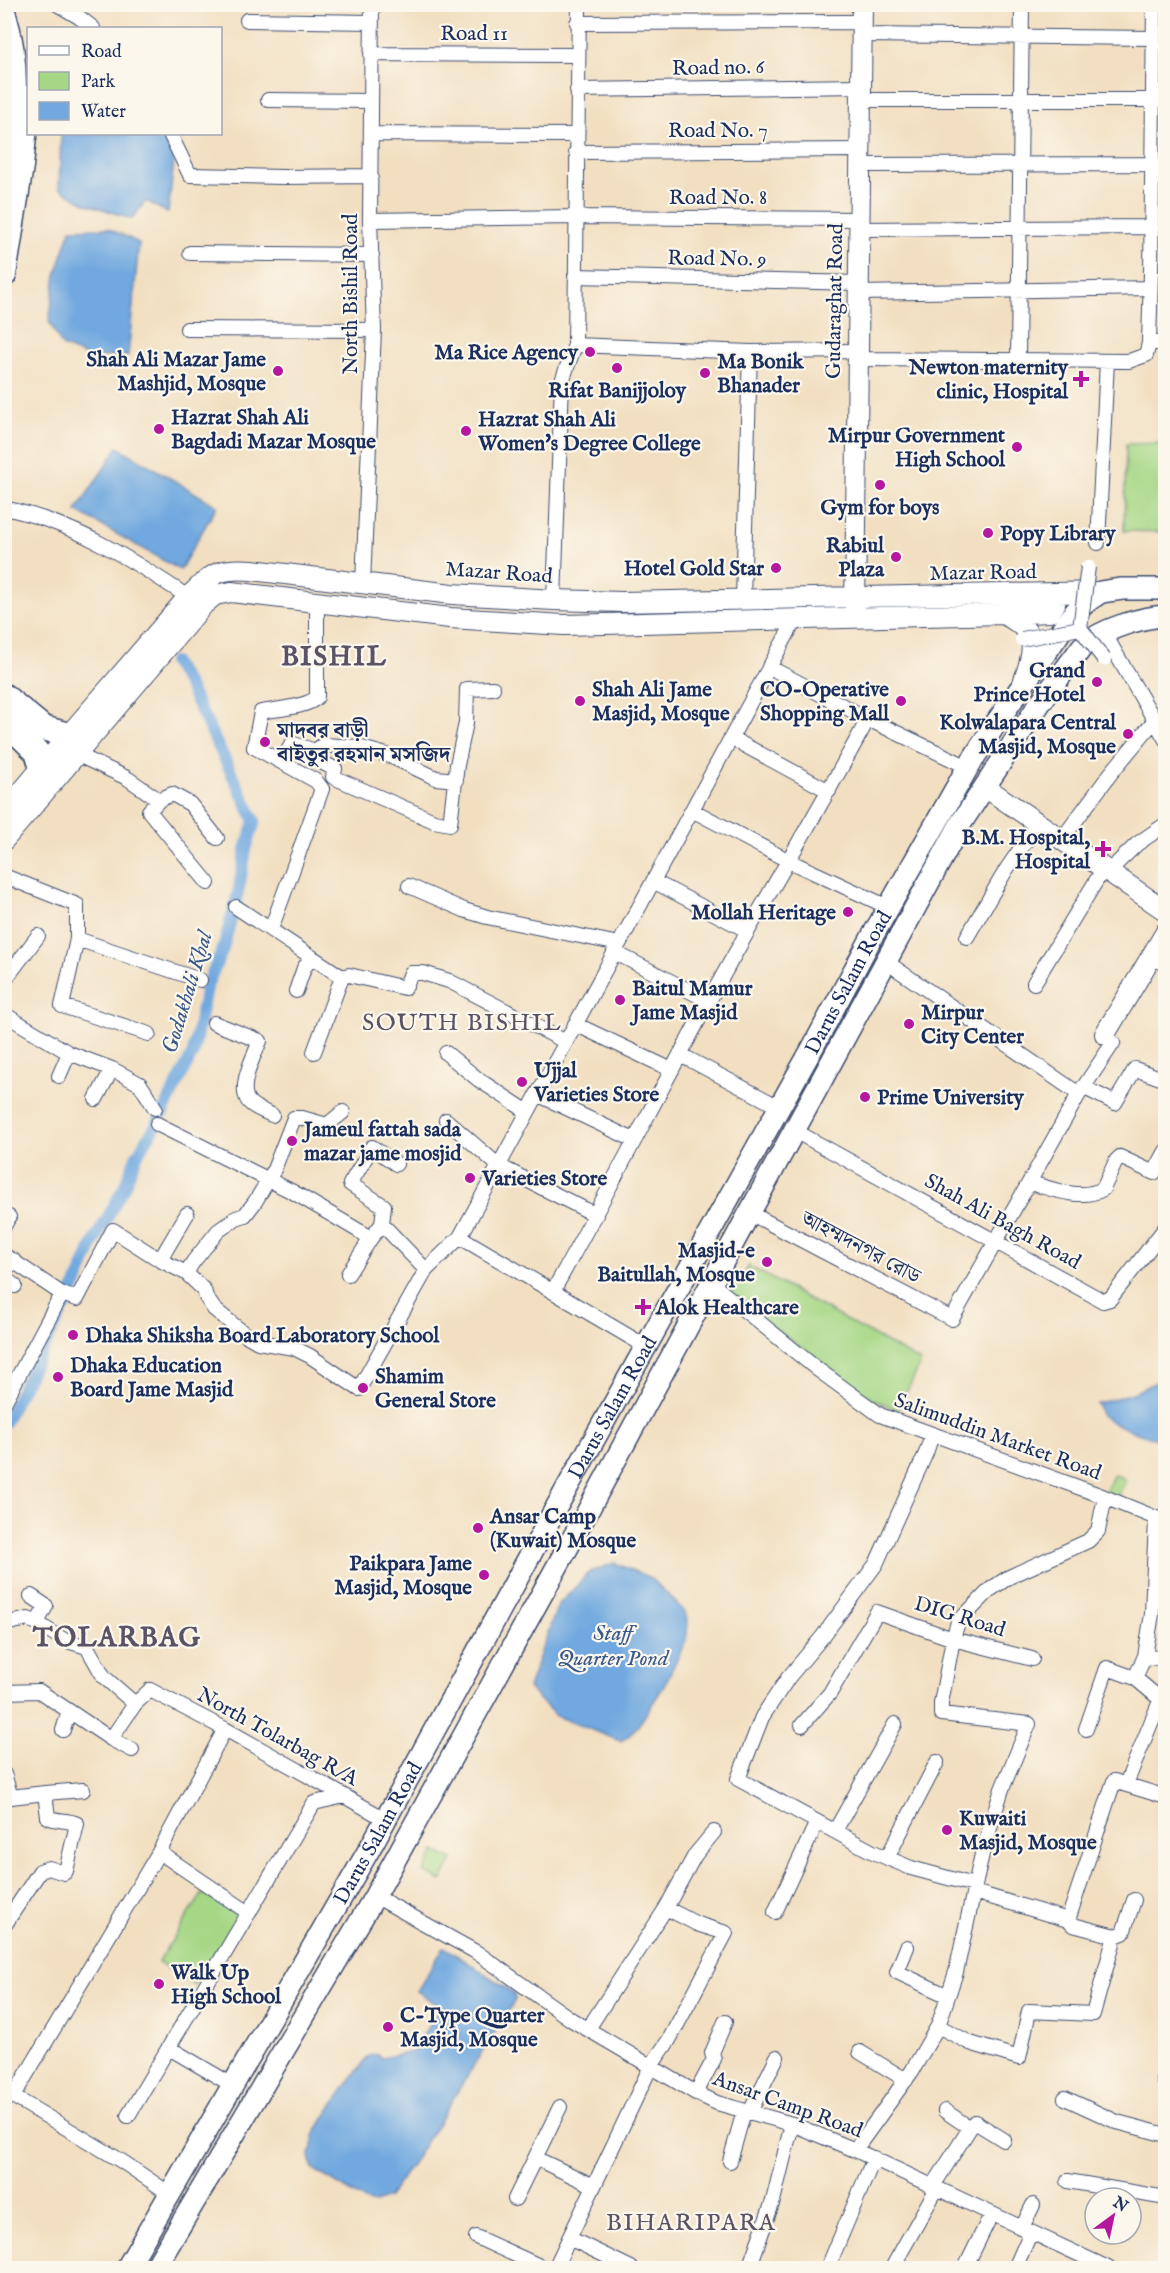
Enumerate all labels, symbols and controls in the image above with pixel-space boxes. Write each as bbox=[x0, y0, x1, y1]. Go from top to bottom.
street label: Road 11 bbox=[440, 21, 508, 48]
legend bbox=[27, 27, 222, 135]
text: Road bbox=[81, 41, 122, 64]
street label: Road no. 6 bbox=[672, 54, 766, 83]
text: Park bbox=[81, 71, 116, 94]
text: Water bbox=[81, 101, 126, 124]
street label: Road No. 7 bbox=[668, 118, 768, 145]
street label: Road No. 8 bbox=[669, 185, 767, 212]
street label: North Bishil Road bbox=[338, 213, 365, 375]
street label: Gudaraghat Road bbox=[821, 222, 850, 379]
street label: Road No. 9 bbox=[667, 245, 767, 274]
place label: Ma Rice Agency bbox=[434, 340, 579, 367]
marker: Ma Rice Agency bbox=[583, 345, 597, 359]
place label: Shah Ali Mazar Jame Mashjid, Mosque bbox=[86, 347, 266, 398]
place label: Ma Bonik Bhanader bbox=[717, 349, 804, 400]
place label: Newton maternity clinic, Hospital bbox=[908, 355, 1069, 406]
marker: Rifat Banijjoloy bbox=[610, 361, 624, 375]
marker: Shah Ali Mazar Jame Mashjid, Mosque bbox=[271, 364, 285, 378]
marker: Ma Bonik Bhanader bbox=[698, 366, 712, 380]
marker: Newton maternity clinic, Hospital bbox=[1072, 370, 1090, 388]
place label: Rifat Banijjoloy bbox=[548, 378, 687, 405]
place label: Hazrat Shah Ali Bagdadi Mazar Mosque bbox=[171, 405, 376, 456]
place label: Hazrat Shah Ali Women's Degree College bbox=[477, 407, 701, 458]
marker: Hazrat Shah Ali Bagdadi Mazar Mosque bbox=[152, 422, 166, 436]
place label: Mirpur Government High School bbox=[828, 423, 1006, 474]
marker: Hazrat Shah Ali Women's Degree College bbox=[459, 424, 473, 438]
marker: Mirpur Government High School bbox=[1010, 440, 1024, 454]
marker: Gym for boys bbox=[873, 478, 887, 492]
place label: Gym for boys bbox=[821, 495, 940, 522]
place label: Popy Library bbox=[1000, 521, 1116, 548]
marker: Popy Library bbox=[981, 526, 995, 540]
place label: Rabiul Plaza bbox=[826, 533, 885, 584]
marker: Rabiul Plaza bbox=[889, 550, 903, 564]
street label: Mazar Road bbox=[444, 556, 554, 591]
place label: Hotel Gold Star bbox=[624, 556, 764, 583]
street label: Mazar Road bbox=[929, 559, 1038, 588]
marker: Hotel Gold Star bbox=[769, 561, 783, 575]
district label: BISHIL bbox=[281, 641, 387, 675]
place label: Grand Prince Hotel bbox=[973, 658, 1086, 709]
marker: Grand Prince Hotel bbox=[1090, 675, 1104, 689]
place label: Shah Ali Jame Masjid, Mosque bbox=[592, 677, 730, 728]
place label: CO-Operative Shopping Mall bbox=[760, 677, 890, 728]
marker: Shah Ali Jame Masjid, Mosque bbox=[573, 694, 587, 708]
marker: CO-Operative Shopping Mall bbox=[894, 694, 908, 708]
place label: Kolwalapara Central Masjid, Mosque bbox=[939, 710, 1117, 761]
place label: মাদবর বাড়ী বাইতুর রহমান মসজিদ bbox=[276, 717, 452, 769]
marker: Kolwalapara Central Masjid, Mosque bbox=[1121, 727, 1135, 741]
marker: মাদবর বাড়ী বাইতুর রহমান মসজিদ bbox=[258, 735, 272, 749]
place label: B.M. Hospital, Hospital bbox=[962, 825, 1091, 876]
marker: B.M. Hospital, Hospital bbox=[1094, 840, 1112, 858]
place label: Mollah Heritage bbox=[691, 900, 836, 927]
marker: Mollah Heritage bbox=[841, 905, 855, 919]
street label: Darus Salam Road bbox=[799, 906, 899, 1060]
water label: Godakhali Khal bbox=[156, 926, 220, 1057]
place label: Baitul Mamur Jame Masjid bbox=[629, 976, 753, 1027]
marker: Baitul Mamur Jame Masjid bbox=[613, 993, 627, 1007]
place label: Mirpur City Center bbox=[921, 1000, 1024, 1051]
district label: SOUTH BISHIL bbox=[362, 1008, 562, 1039]
marker: Mirpur City Center bbox=[902, 1017, 916, 1031]
place label: Ujjal Varieties Store bbox=[533, 1058, 660, 1109]
marker: Ujjal Varieties Store bbox=[515, 1075, 529, 1089]
place label: Prime University bbox=[877, 1085, 1024, 1112]
marker: Prime University bbox=[858, 1090, 872, 1104]
place label: Jameul fattah sada mazar jame mosjid bbox=[301, 1117, 462, 1168]
marker: Jameul fattah sada mazar jame mosjid bbox=[285, 1134, 299, 1148]
place label: Varieties Store bbox=[481, 1166, 608, 1193]
street label: Shah Ali Bagh Road bbox=[919, 1168, 1086, 1277]
marker: Varieties Store bbox=[463, 1171, 477, 1185]
street label: আহম্মদনগর রোড bbox=[795, 1205, 925, 1292]
place label: Masjid-e Baitullah, Mosque bbox=[597, 1238, 755, 1289]
marker: Masjid-e Baitullah, Mosque bbox=[760, 1255, 774, 1269]
place label: Alok Healthcare bbox=[655, 1295, 799, 1322]
marker: Alok Healthcare bbox=[634, 1298, 652, 1316]
place label: Dhaka Shiksha Board Laboratory School bbox=[85, 1323, 441, 1350]
marker: Dhaka Shiksha Board Laboratory School bbox=[66, 1328, 80, 1342]
street label: Darus Salam Road bbox=[563, 1331, 664, 1484]
place label: Dhaka Education Board Jame Masjid bbox=[70, 1353, 234, 1404]
place label: Shamim General Store bbox=[375, 1364, 496, 1415]
marker: Dhaka Education Board Jame Masjid bbox=[51, 1370, 65, 1384]
marker: Shamim General Store bbox=[356, 1381, 370, 1395]
street label: Salimuddin Market Road bbox=[890, 1387, 1105, 1488]
place label: Ansar Camp (Kuwait) Mosque bbox=[489, 1504, 636, 1555]
marker: Ansar Camp (Kuwait) Mosque bbox=[471, 1521, 485, 1535]
place label: Paikpara Jame Masjid, Mosque bbox=[334, 1551, 472, 1602]
marker: Paikpara Jame Masjid, Mosque bbox=[477, 1568, 491, 1582]
street label: DIG Road bbox=[911, 1591, 1009, 1644]
water label: Staff Quarter Pond bbox=[558, 1620, 670, 1673]
district label: TOLARBAG bbox=[32, 1622, 201, 1656]
street label: North Tolarbag R/A bbox=[192, 1682, 363, 1793]
street label: Darus Salam Road bbox=[328, 1757, 430, 1910]
place label: Kuwaiti Masjid, Mosque bbox=[959, 1806, 1097, 1857]
marker: Kuwaiti Masjid, Mosque bbox=[940, 1823, 954, 1837]
place label: Walk Up High School bbox=[170, 1960, 282, 2011]
marker: Walk Up High School bbox=[152, 1977, 166, 1991]
place label: C-Type Quarter Masjid, Mosque bbox=[400, 2003, 545, 2054]
marker: C-Type Quarter Masjid, Mosque bbox=[381, 2020, 395, 2034]
street label: Ansar Camp Road bbox=[708, 2065, 867, 2145]
north arrow bbox=[1083, 2186, 1143, 2246]
text: N bbox=[1108, 2192, 1131, 2217]
district label: BIHARIPARA bbox=[606, 2208, 776, 2239]

